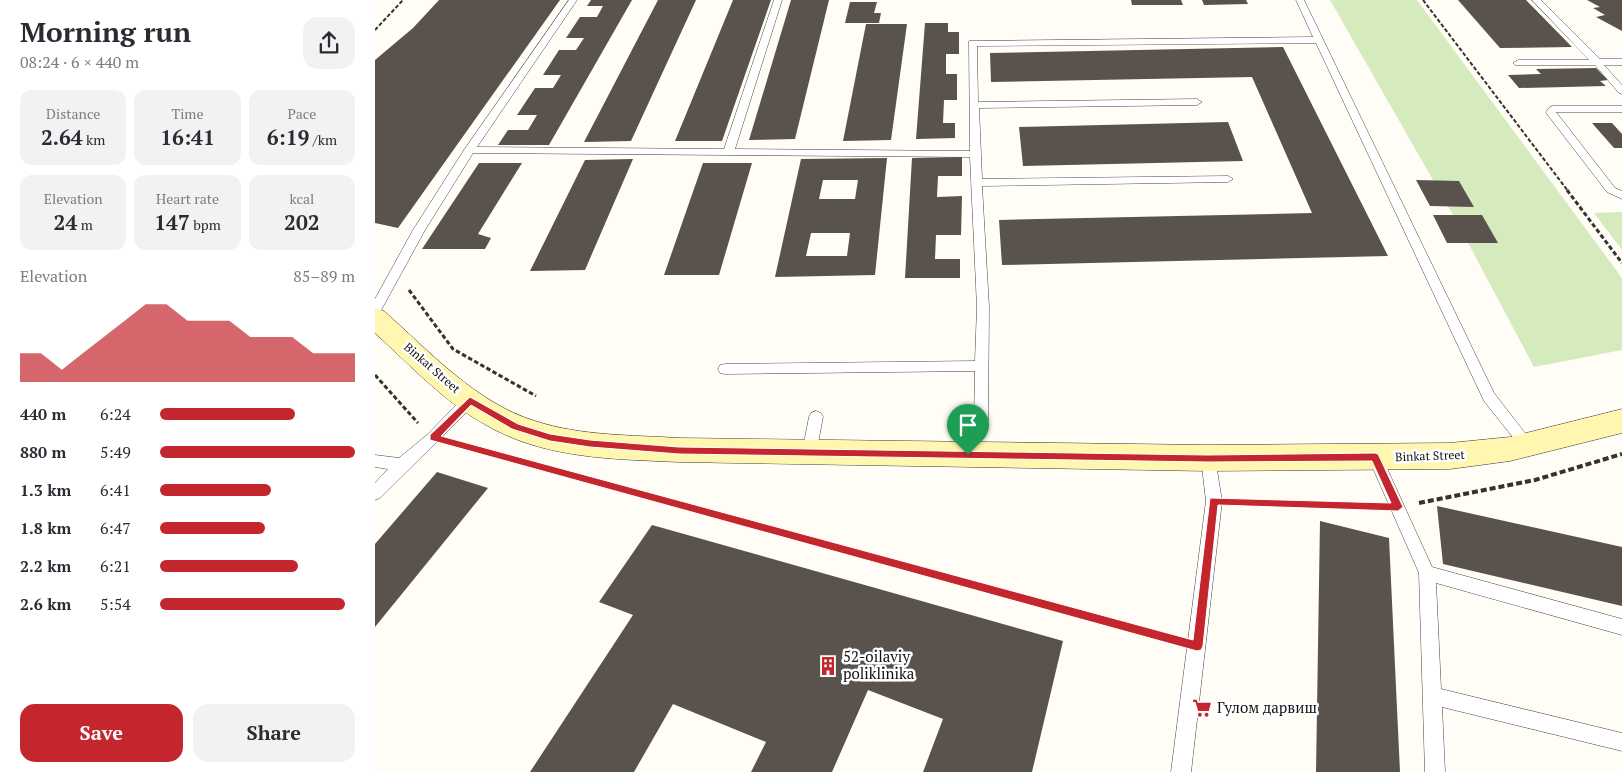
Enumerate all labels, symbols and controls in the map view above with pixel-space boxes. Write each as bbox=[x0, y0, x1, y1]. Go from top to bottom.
text: Morning run bbox=[20, 13, 191, 50]
button: share bbox=[303, 17, 355, 69]
text: 08:24 · 6 × 440 m bbox=[20, 51, 139, 73]
text: Distance bbox=[46, 104, 100, 123]
text: Time bbox=[171, 104, 204, 123]
text: Pace bbox=[287, 104, 316, 123]
text: 2.64 bbox=[41, 123, 83, 151]
text: 16:41 bbox=[160, 123, 215, 151]
text: 6:19 bbox=[267, 123, 309, 151]
text: km bbox=[83, 130, 105, 149]
text: /km bbox=[309, 130, 337, 149]
text: Elevation bbox=[44, 189, 103, 208]
text: Heart rate bbox=[156, 189, 219, 208]
text: kcal bbox=[289, 189, 314, 208]
text: 24 bbox=[54, 208, 77, 236]
text: 147 bbox=[154, 208, 190, 236]
text: 202 bbox=[284, 208, 320, 236]
text: m bbox=[77, 215, 93, 234]
text: bpm bbox=[190, 215, 221, 234]
text: Elevation bbox=[20, 265, 87, 287]
text: 85–89 m bbox=[293, 265, 355, 287]
street label: Binkat Street bbox=[401, 339, 464, 397]
text: 440 m bbox=[20, 403, 66, 425]
text: 6:24 bbox=[100, 403, 131, 425]
pin bbox=[947, 404, 989, 455]
icon: arrive bbox=[954, 411, 982, 439]
text: 880 m bbox=[20, 441, 66, 463]
text: 5:49 bbox=[100, 441, 131, 463]
street label: Binkat Street bbox=[1395, 447, 1466, 464]
text: 1.3 km bbox=[20, 479, 71, 501]
text: 6:41 bbox=[100, 479, 131, 501]
text: 1.8 km bbox=[20, 517, 71, 539]
text: 6:47 bbox=[100, 517, 131, 539]
text: 2.2 km bbox=[20, 555, 71, 577]
text: 6:21 bbox=[100, 555, 131, 577]
text: 2.6 km bbox=[20, 593, 71, 615]
text: 5:54 bbox=[100, 593, 131, 615]
place label: 52-oilaviy poliklinika bbox=[843, 646, 915, 683]
building icon: 52-oilaviy poliklinika bbox=[817, 655, 839, 677]
supermarket icon: Гулом дарвиш bbox=[1191, 697, 1213, 719]
place label: Гулом дарвиш bbox=[1217, 697, 1317, 717]
button: Save bbox=[20, 704, 183, 762]
button: Share bbox=[193, 704, 355, 762]

